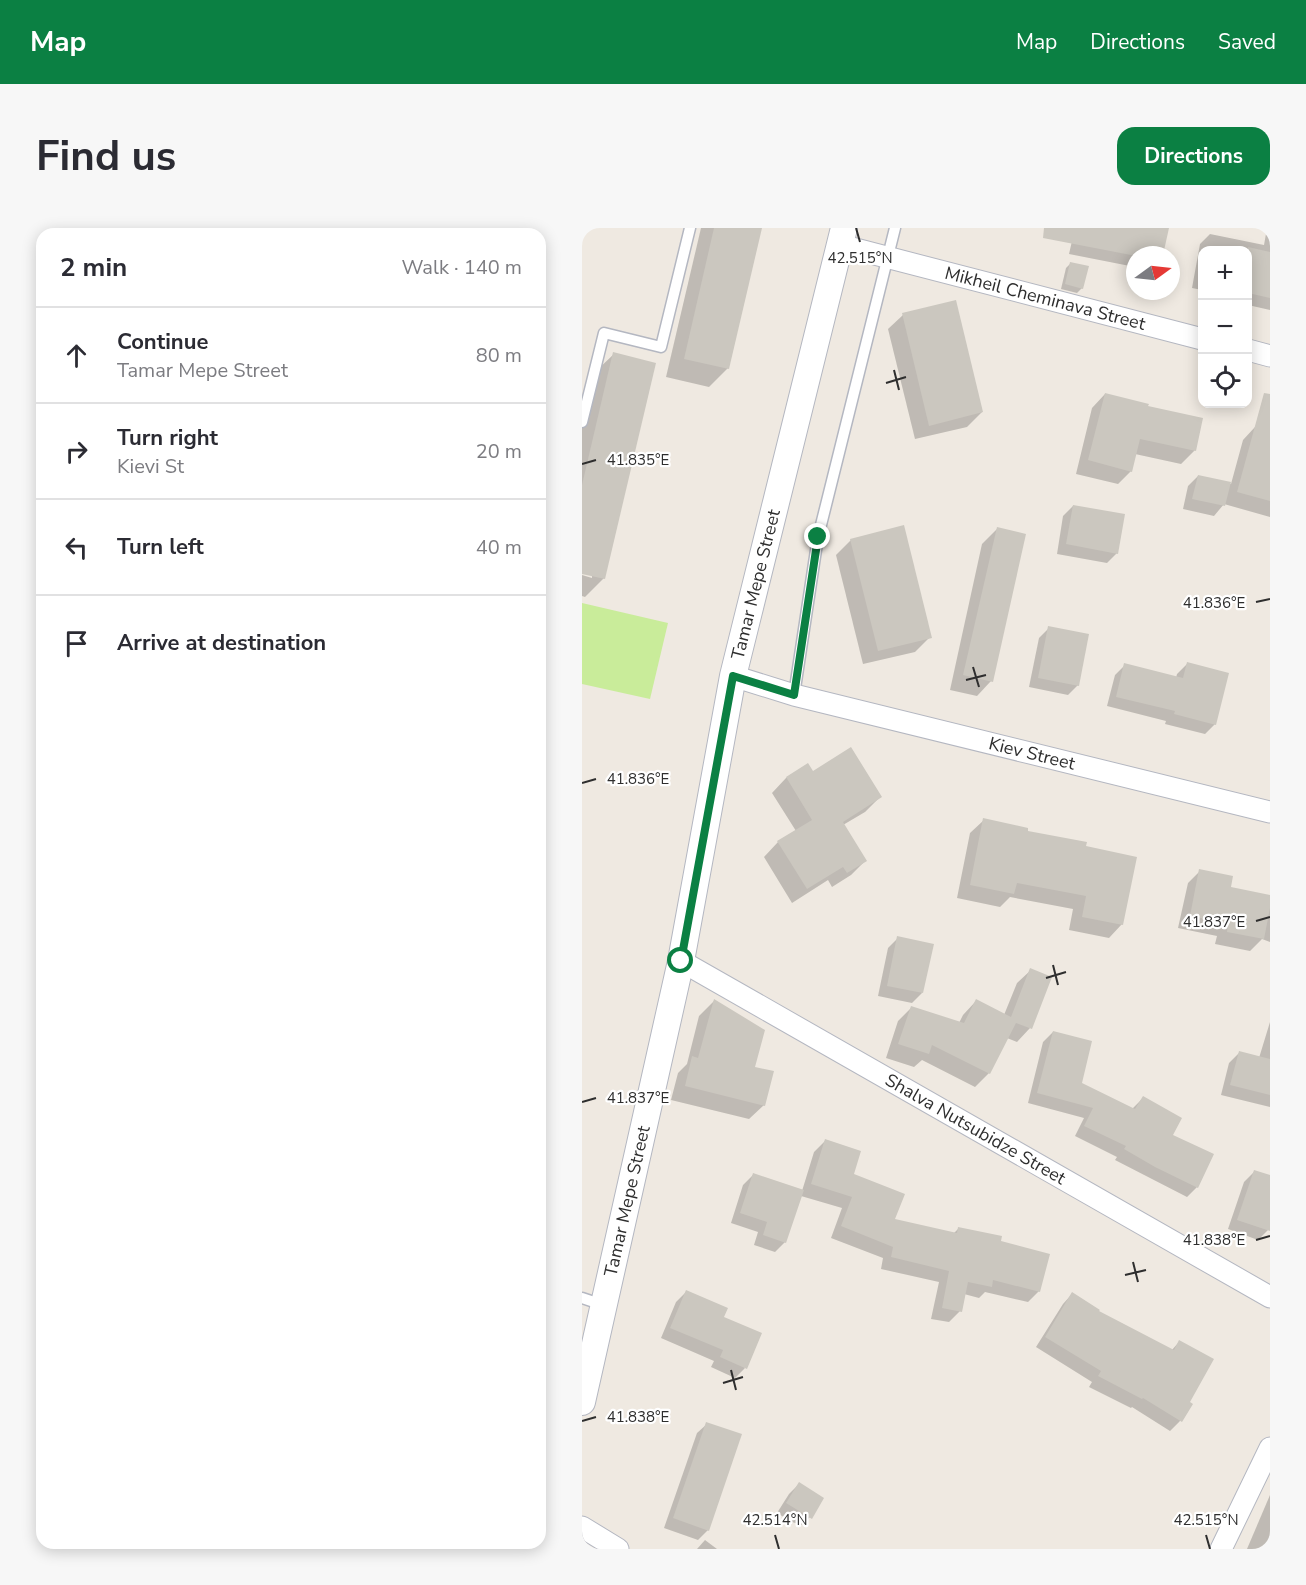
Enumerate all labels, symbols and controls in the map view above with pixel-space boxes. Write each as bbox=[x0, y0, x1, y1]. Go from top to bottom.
text: Map bbox=[30, 23, 86, 61]
text: Map bbox=[1016, 28, 1057, 56]
text: Directions bbox=[1090, 28, 1185, 56]
text: Saved bbox=[1218, 28, 1276, 56]
button: Directions bbox=[1117, 127, 1270, 185]
text: Find us bbox=[36, 128, 176, 185]
north arrow bbox=[1126, 246, 1180, 300]
map controls bbox=[1198, 246, 1252, 408]
button: + bbox=[1198, 246, 1252, 300]
text: 42.515°N bbox=[827, 248, 893, 268]
text: 2 min bbox=[60, 250, 127, 285]
text: Walk · 140 m bbox=[402, 254, 522, 281]
street label: Mikheil Cheminava Street bbox=[942, 261, 1149, 336]
button: − bbox=[1198, 300, 1252, 354]
text: Continue bbox=[117, 327, 208, 357]
icon: ahead bbox=[60, 339, 93, 372]
text: 80 m bbox=[476, 342, 522, 369]
button: locate bbox=[1198, 354, 1252, 408]
text: Tamar Mepe Street bbox=[117, 357, 288, 384]
text: Turn right bbox=[117, 423, 218, 453]
icon: right bbox=[60, 435, 93, 468]
text: 20 m bbox=[476, 438, 522, 465]
text: 41.835°E bbox=[607, 450, 669, 470]
text: Kievi St bbox=[117, 453, 184, 480]
street label: Tamar Mepe Street bbox=[726, 506, 786, 662]
route end bbox=[804, 523, 830, 549]
icon: left bbox=[60, 531, 93, 564]
text: Turn left bbox=[117, 532, 204, 562]
text: 40 m bbox=[476, 534, 522, 561]
text: 41.836°E bbox=[1183, 593, 1245, 613]
icon: arrive bbox=[60, 627, 93, 660]
text: Arrive at destination bbox=[117, 628, 326, 658]
street label: Kiev Street bbox=[986, 731, 1078, 776]
text: 41.836°E bbox=[607, 769, 669, 789]
text: 41.837°E bbox=[1183, 912, 1245, 932]
route start bbox=[667, 947, 693, 973]
street label: Shalva Nutsubidze Street bbox=[881, 1068, 1071, 1190]
text: 41.837°E bbox=[607, 1088, 669, 1108]
street label: Tamar Mepe Street bbox=[599, 1123, 656, 1279]
text: 41.838°E bbox=[1183, 1230, 1245, 1250]
text: 41.838°E bbox=[607, 1407, 669, 1427]
text: 42.514°N bbox=[742, 1510, 808, 1530]
text: 42.515°N bbox=[1173, 1510, 1239, 1530]

